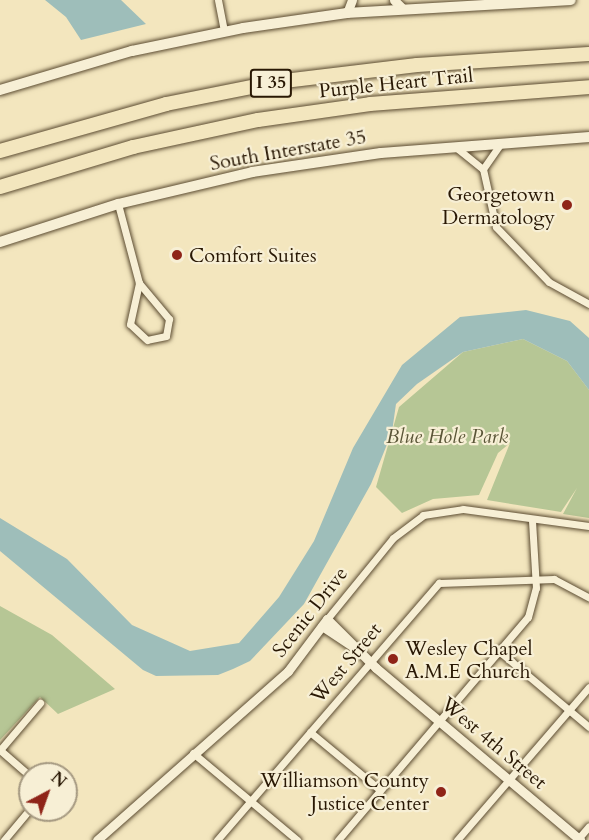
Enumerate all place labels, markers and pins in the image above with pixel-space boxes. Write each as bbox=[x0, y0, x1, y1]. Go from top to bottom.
place label: Georgetown Dermatology bbox=[442, 182, 555, 229]
marker: Georgetown Dermatology bbox=[560, 198, 574, 212]
place label: Comfort Suites bbox=[189, 243, 317, 267]
marker: Comfort Suites bbox=[170, 248, 184, 262]
place label: Wesley Chapel A.M.E Church bbox=[405, 636, 533, 683]
marker: Wesley Chapel A.M.E Church bbox=[386, 652, 400, 666]
place label: Williamson County Justice Center bbox=[260, 768, 429, 815]
marker: Williamson County Justice Center bbox=[434, 785, 448, 799]

